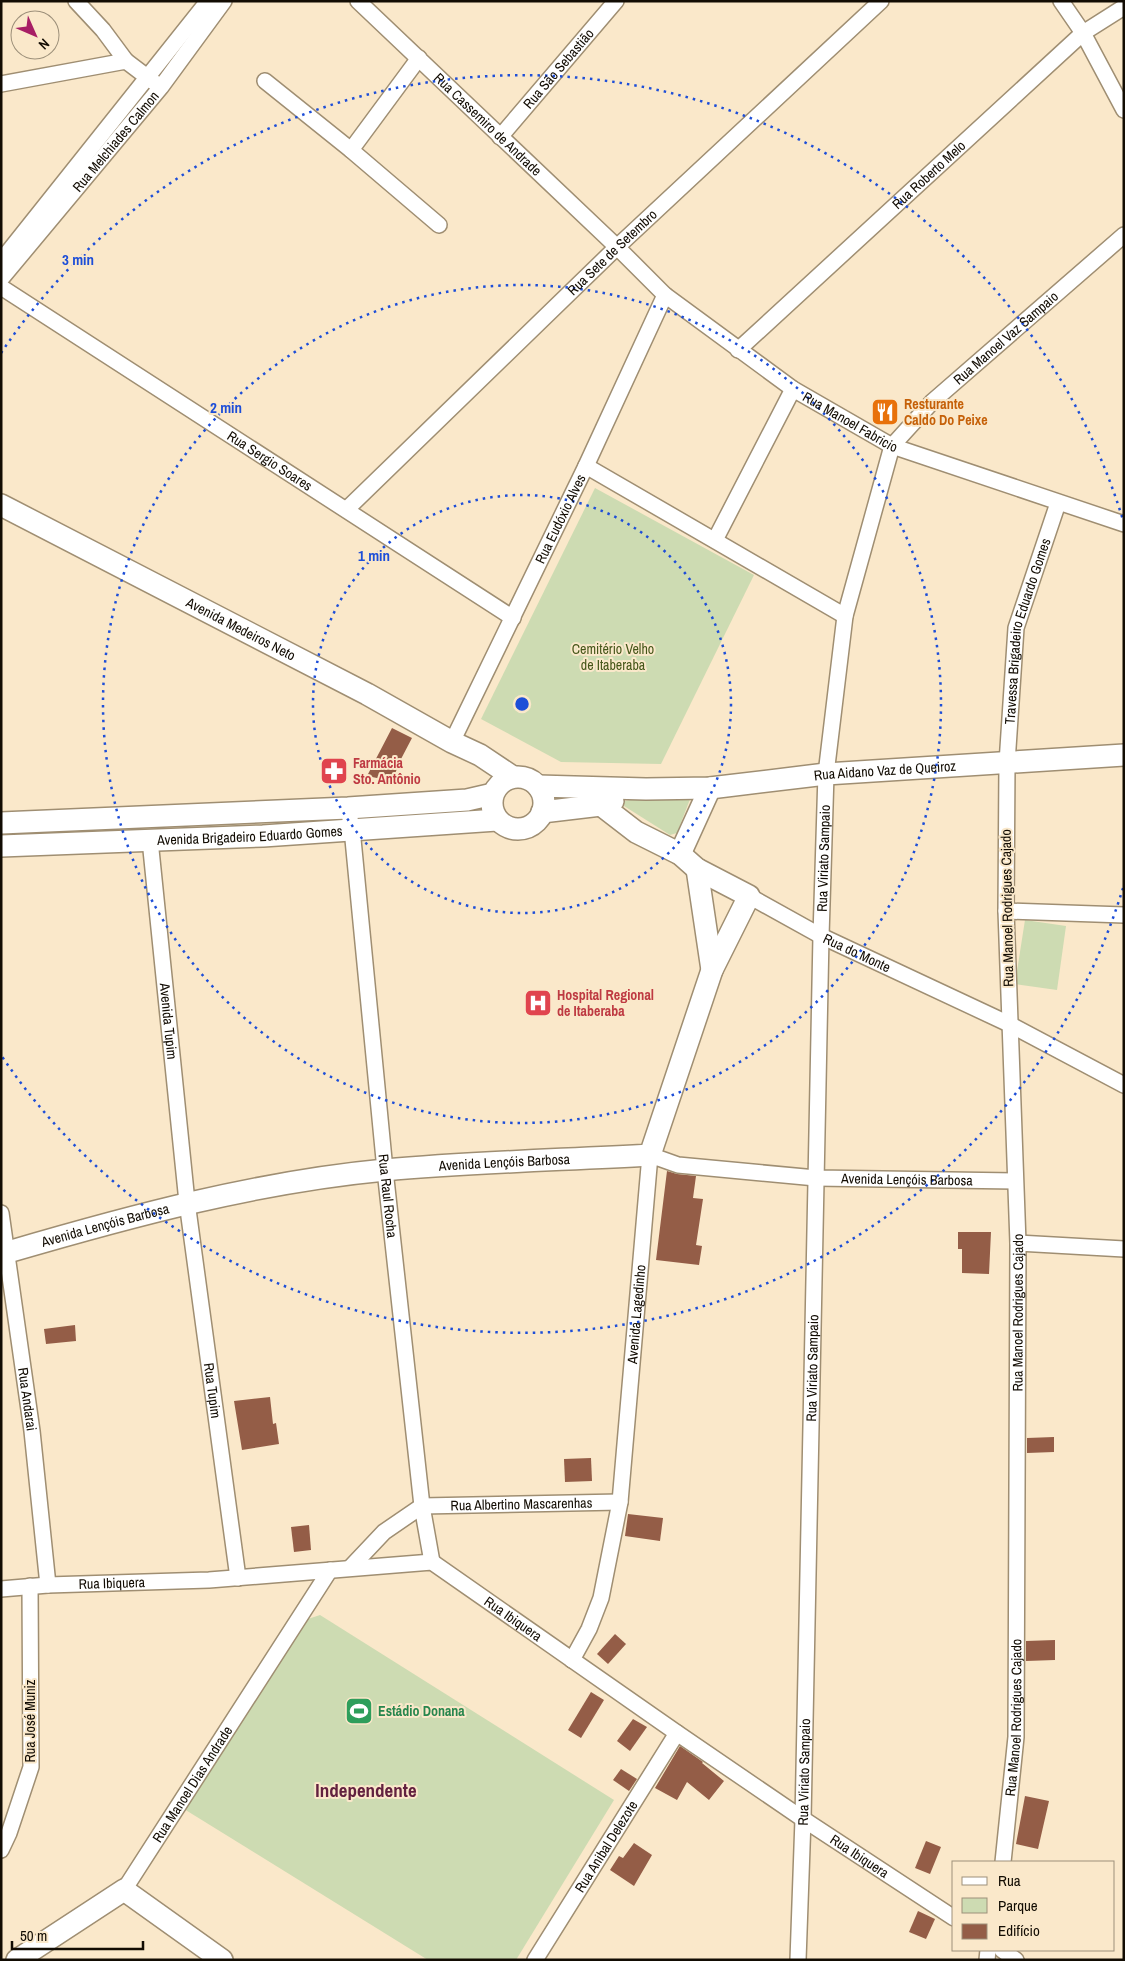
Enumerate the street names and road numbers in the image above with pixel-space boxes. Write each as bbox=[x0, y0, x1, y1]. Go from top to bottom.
street label: Rua São Sebastião bbox=[519, 25, 598, 112]
street label: Rua Cassemiro de Andrade bbox=[430, 69, 545, 180]
street label: Rua Melchiades Calmon bbox=[68, 87, 163, 196]
street label: Rua Roberto Melo bbox=[888, 137, 969, 213]
street label: Rua Sete de Setembro bbox=[564, 205, 661, 299]
street label: Rua Manoel Vaz Sampaio bbox=[949, 287, 1062, 388]
street label: Rua Manoel Fabricio bbox=[800, 388, 900, 456]
street label: Rua Sergio Soares bbox=[224, 427, 316, 495]
street label: Rua Eudóxio Alves bbox=[531, 471, 590, 567]
street label: Travessa Brigadeiro Eduardo Gomes bbox=[1001, 536, 1055, 725]
street label: Avenida Medeiros Neto bbox=[182, 593, 299, 665]
street label: Rua Aidano Vaz de Queiroz bbox=[813, 757, 957, 784]
street label: Rua Viriato Sampaio bbox=[813, 804, 834, 912]
street label: Avenida Brigadeiro Eduardo Gomes bbox=[156, 822, 343, 849]
street label: Rua Manoel Rodrigues Cajado bbox=[997, 829, 1017, 987]
street label: Rua do Monte bbox=[820, 929, 893, 976]
street label: Avenida Tupim bbox=[156, 981, 181, 1060]
street label: Avenida Lençóis Barbosa bbox=[437, 1150, 571, 1175]
street label: Rua Raul Rocha bbox=[374, 1153, 401, 1239]
street label: Avenida Lençóis Barbosa bbox=[840, 1169, 973, 1189]
street label: Avenida Lençóis Barbosa bbox=[38, 1199, 172, 1251]
street label: Rua Manoel Rodrigues Cajado bbox=[1008, 1233, 1027, 1392]
street label: Avenida Lagedinho bbox=[623, 1264, 649, 1366]
street label: Rua Viriato Sampaio bbox=[802, 1314, 822, 1422]
street label: Rua Tupim bbox=[200, 1362, 225, 1419]
street label: Rua Andarai bbox=[14, 1366, 41, 1432]
street label: Rua Albertino Mascarenhas bbox=[450, 1494, 593, 1514]
street label: Rua Ibiquera bbox=[78, 1573, 146, 1593]
street label: Rua Ibiquera bbox=[481, 1592, 546, 1645]
street label: Rua Manoel Rodrigues Cajado bbox=[1001, 1639, 1025, 1797]
street label: Rua José Muniz bbox=[21, 1679, 39, 1762]
street label: Rua Viriato Sampaio bbox=[794, 1718, 814, 1826]
street label: Rua Manoel Dias Andrade bbox=[148, 1722, 236, 1846]
street label: Rua Anibal Delezote bbox=[571, 1797, 641, 1896]
street label: Rua Ibiquera bbox=[827, 1830, 893, 1882]

